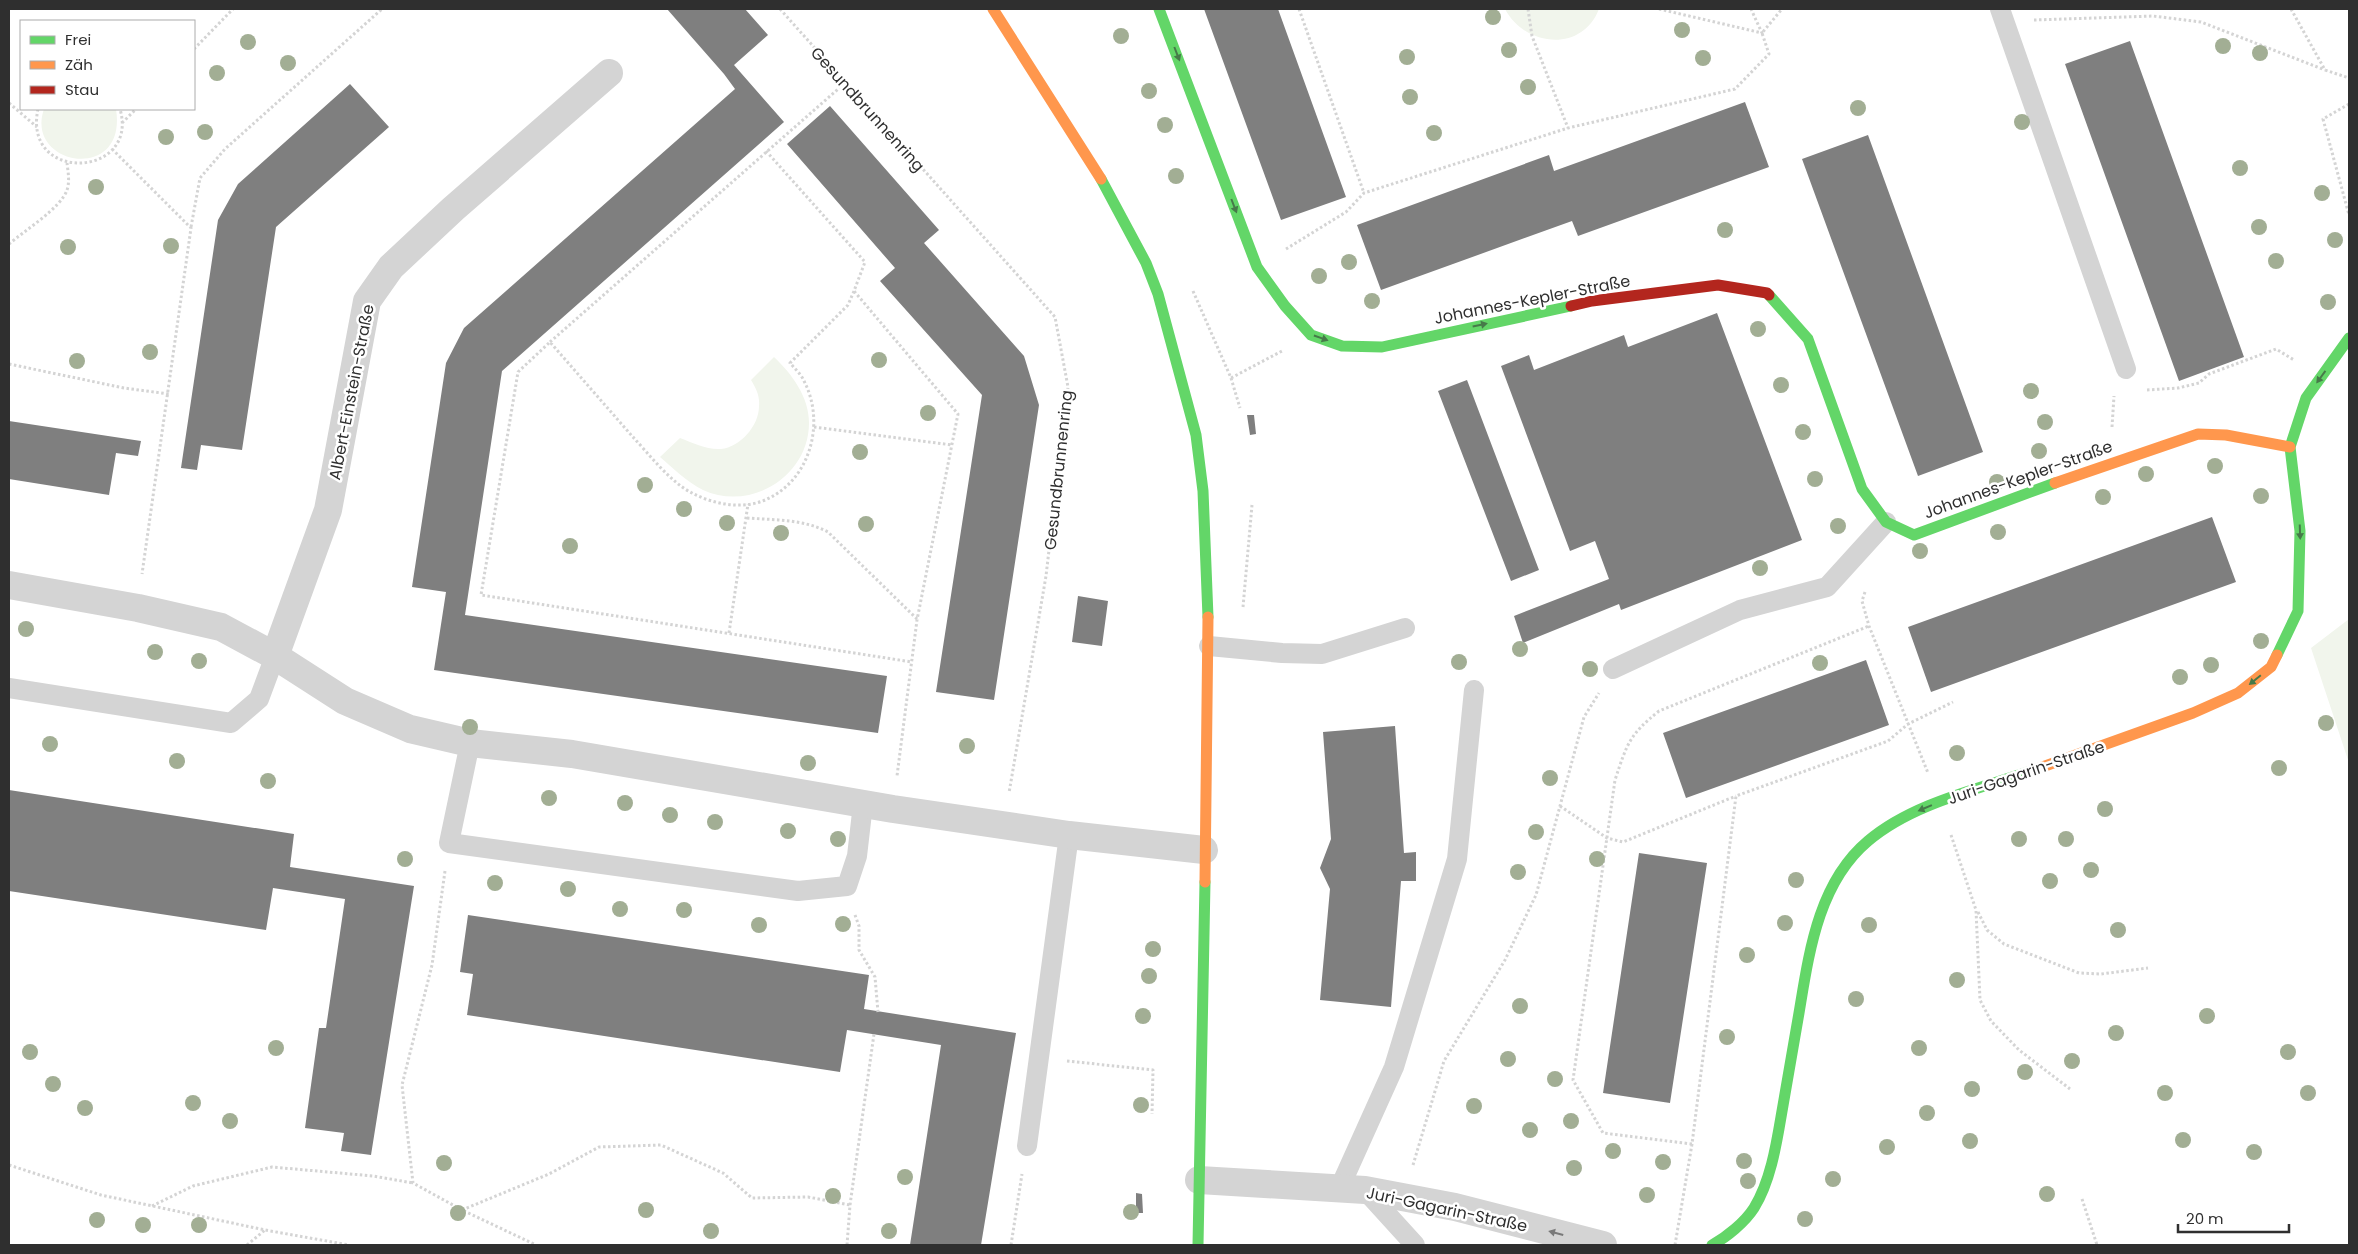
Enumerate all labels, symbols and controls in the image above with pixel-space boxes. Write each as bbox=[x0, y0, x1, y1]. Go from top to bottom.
legend bbox=[20, 20, 195, 110]
text: Frei bbox=[65, 29, 91, 50]
street label: Gesundbrunnenring bbox=[805, 42, 930, 177]
one-way arrow bbox=[1174, 47, 1181, 62]
text: Zäh bbox=[65, 54, 93, 75]
text: Stau bbox=[65, 79, 99, 100]
one-way arrow bbox=[1231, 199, 1238, 214]
street label: Johannes-Kepler-Straße bbox=[1432, 269, 1632, 330]
street label: Albert-Einstein-Straße bbox=[323, 302, 380, 482]
one-way arrow bbox=[1472, 321, 1488, 329]
one-way arrow bbox=[1314, 335, 1329, 343]
one-way arrow bbox=[2315, 370, 2326, 383]
street label: Gesundbrunnenring bbox=[1039, 389, 1078, 551]
street label: Johannes-Kepler-Straße bbox=[1921, 435, 2116, 524]
one-way arrow bbox=[2296, 524, 2304, 540]
one-way arrow bbox=[2248, 675, 2261, 686]
street label: Juri-Gagarin-Straße bbox=[1945, 735, 2108, 810]
one-way arrow bbox=[1918, 805, 1932, 813]
street label: Juri-Gagarin-Straße bbox=[1364, 1181, 1530, 1238]
scale bar bbox=[2178, 1202, 2289, 1234]
text: 20 m bbox=[2186, 1208, 2224, 1229]
one-way arrow bbox=[1549, 1229, 1564, 1237]

